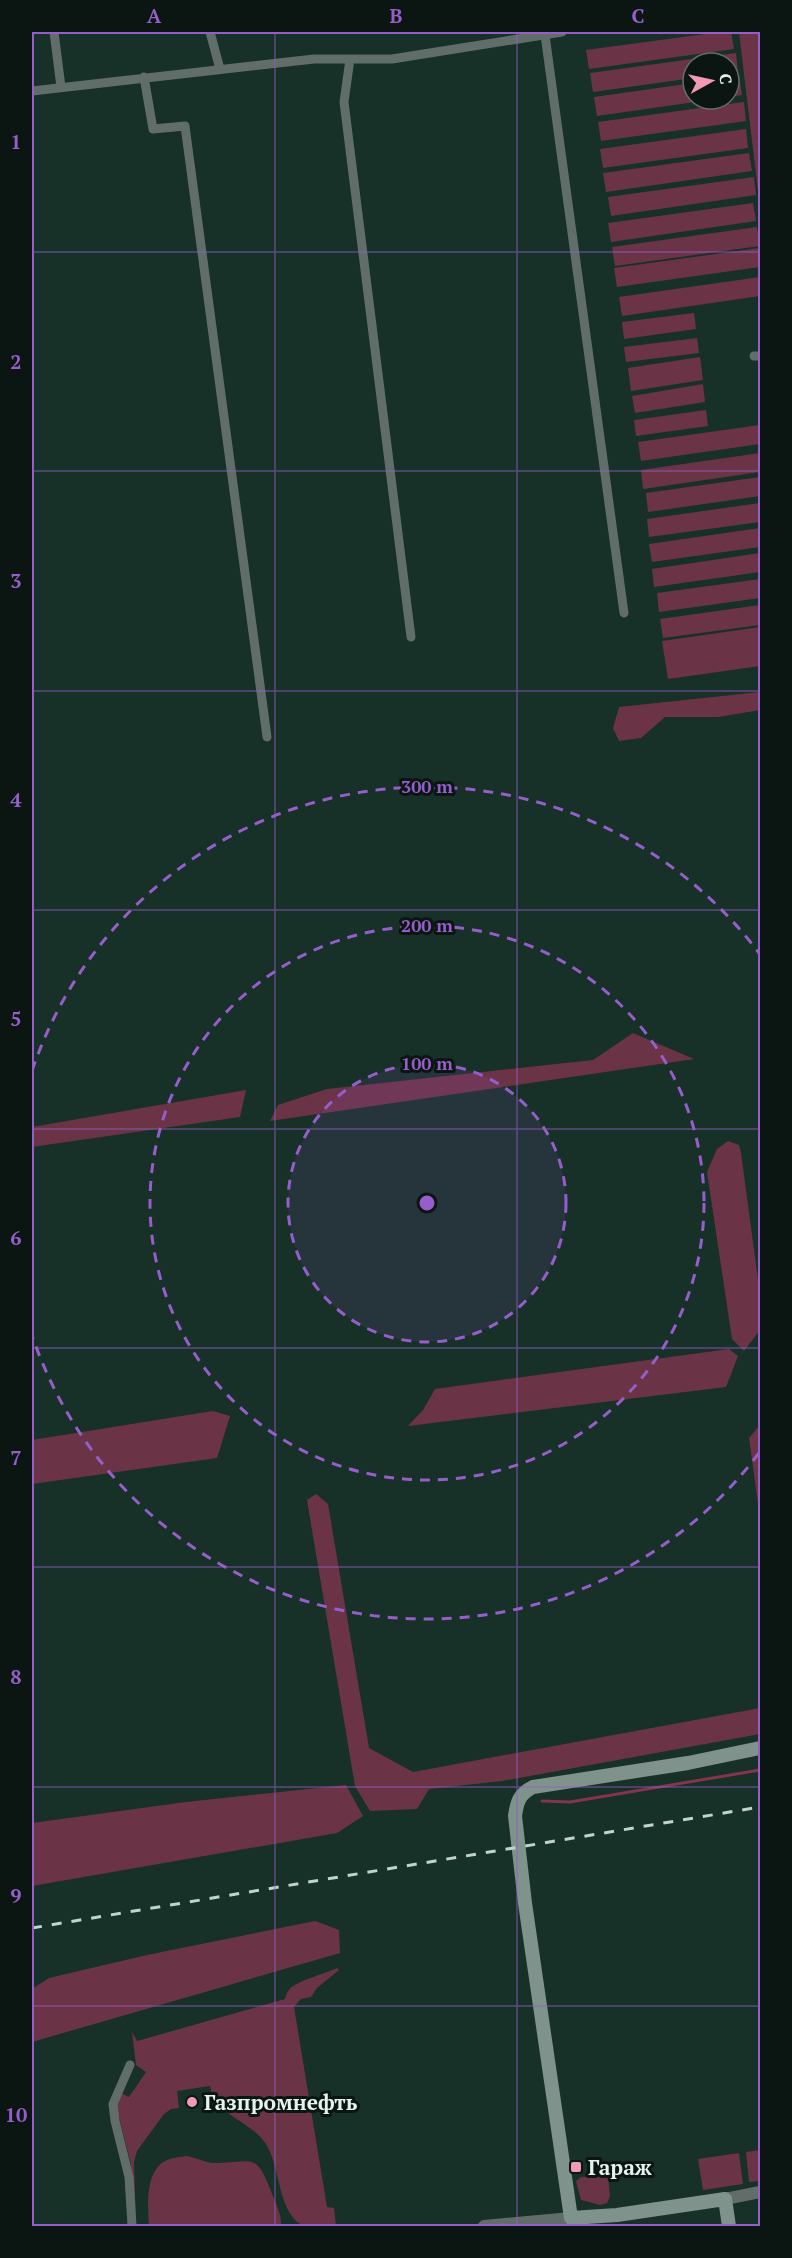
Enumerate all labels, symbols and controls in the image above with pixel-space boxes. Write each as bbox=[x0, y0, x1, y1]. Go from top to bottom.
text: A bbox=[147, 2, 162, 29]
text: B bbox=[390, 2, 403, 29]
text: C bbox=[631, 2, 645, 29]
north arrow bbox=[681, 51, 741, 111]
text: С bbox=[714, 72, 737, 86]
text: 1 bbox=[10, 128, 22, 155]
text: 2 bbox=[10, 348, 22, 375]
text: 3 bbox=[10, 567, 22, 594]
text: 300 m bbox=[401, 774, 453, 798]
text: 4 bbox=[10, 786, 22, 813]
text: 200 m bbox=[401, 913, 453, 937]
text: 5 bbox=[10, 1005, 22, 1032]
text: 100 m bbox=[401, 1051, 453, 1075]
centre of rings bbox=[417, 1193, 437, 1213]
text: 6 bbox=[10, 1224, 22, 1251]
text: 7 bbox=[10, 1444, 22, 1471]
text: 8 bbox=[10, 1663, 22, 1690]
text: 9 bbox=[10, 1882, 22, 1909]
place label: Газпромнефть bbox=[204, 2088, 358, 2116]
marker: Газпромнефть bbox=[185, 2095, 199, 2109]
text: 10 bbox=[5, 2101, 27, 2128]
place label: Гараж bbox=[588, 2153, 652, 2181]
marker: Гараж bbox=[569, 2160, 583, 2174]

